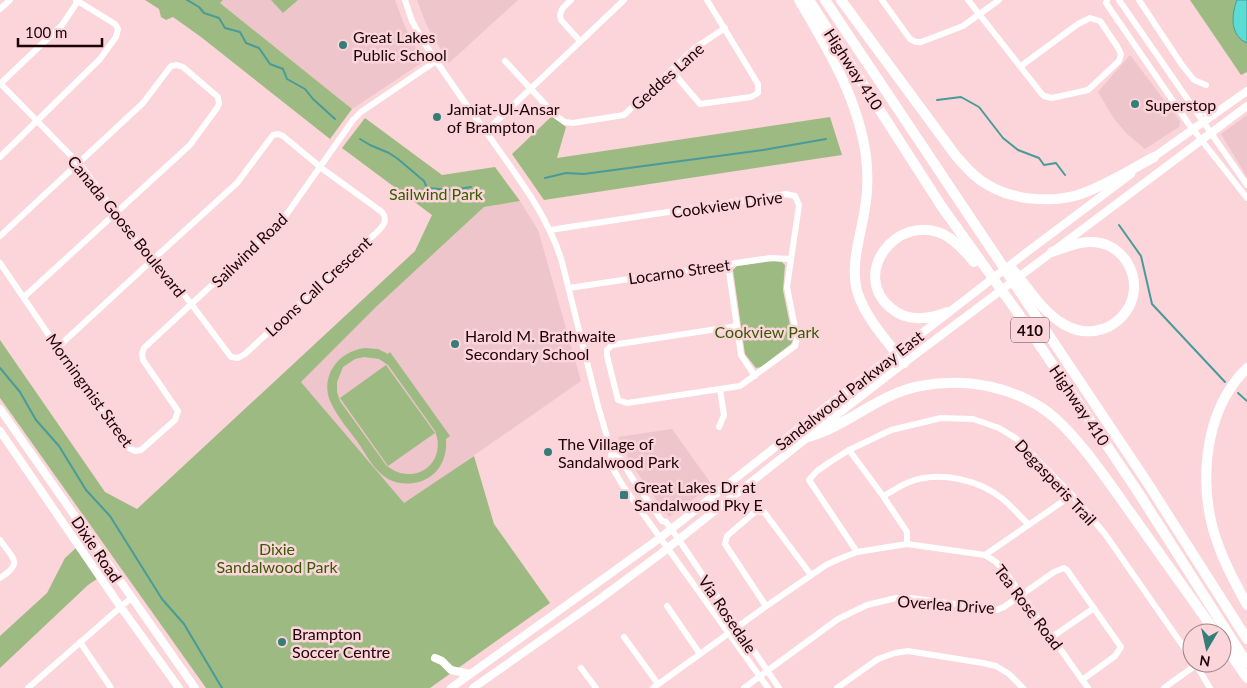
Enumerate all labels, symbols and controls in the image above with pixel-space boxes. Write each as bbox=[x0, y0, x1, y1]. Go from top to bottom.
scale bar bbox=[18, 15, 101, 47]
text: 100 m bbox=[25, 23, 67, 41]
street label: Highway 410 bbox=[821, 25, 887, 113]
place label: Great Lakes Public School bbox=[353, 27, 447, 64]
street label: Geddes Lane bbox=[627, 38, 707, 114]
marker: Great Lakes Public School bbox=[337, 39, 349, 51]
place label: Superstop bbox=[1145, 95, 1216, 114]
marker: Superstop bbox=[1129, 98, 1141, 110]
place label: Jamiat-Ul-Ansar of Brampton bbox=[447, 99, 560, 136]
marker: Jamiat-Ul-Ansar of Brampton bbox=[431, 111, 443, 123]
street label: Canada Goose Boulevard bbox=[64, 151, 190, 301]
park label: Sailwind Park bbox=[389, 184, 484, 203]
street label: Cookview Drive bbox=[670, 187, 784, 221]
street label: Sailwind Road bbox=[207, 209, 291, 291]
street label: Loons Call Crescent bbox=[261, 232, 375, 340]
street label: Locarno Street bbox=[627, 254, 731, 288]
road number: 410 bbox=[1011, 318, 1049, 342]
park label: Cookview Park bbox=[715, 322, 820, 341]
place label: Harold M. Brathwaite Secondary School bbox=[465, 326, 616, 363]
street label: Sandalwood Parkway East bbox=[771, 326, 927, 454]
street label: Morningmist Street bbox=[43, 330, 138, 451]
marker: Harold M. Brathwaite Secondary School bbox=[449, 338, 461, 350]
street label: Highway 410 bbox=[1046, 361, 1114, 449]
place label: The Village of Sandalwood Park bbox=[558, 434, 680, 471]
street label: Degasperis Trail bbox=[1011, 435, 1101, 529]
marker: The Village of Sandalwood Park bbox=[542, 446, 554, 458]
place label: Great Lakes Dr at Sandalwood Pky E bbox=[634, 477, 763, 514]
marker: Great Lakes Dr at Sandalwood Pky E bbox=[618, 489, 630, 501]
street label: Dixie Road bbox=[68, 512, 126, 586]
park label: Dixie Sandalwood Park bbox=[216, 539, 338, 576]
street label: Tea Rose Road bbox=[991, 561, 1067, 653]
street label: Via Rosedale bbox=[695, 571, 761, 657]
street label: Overlea Drive bbox=[897, 591, 995, 617]
north arrow bbox=[1182, 623, 1232, 673]
place label: Brampton Soccer Centre bbox=[292, 624, 390, 661]
marker: Brampton Soccer Centre bbox=[276, 636, 288, 648]
text: N bbox=[1198, 652, 1212, 671]

